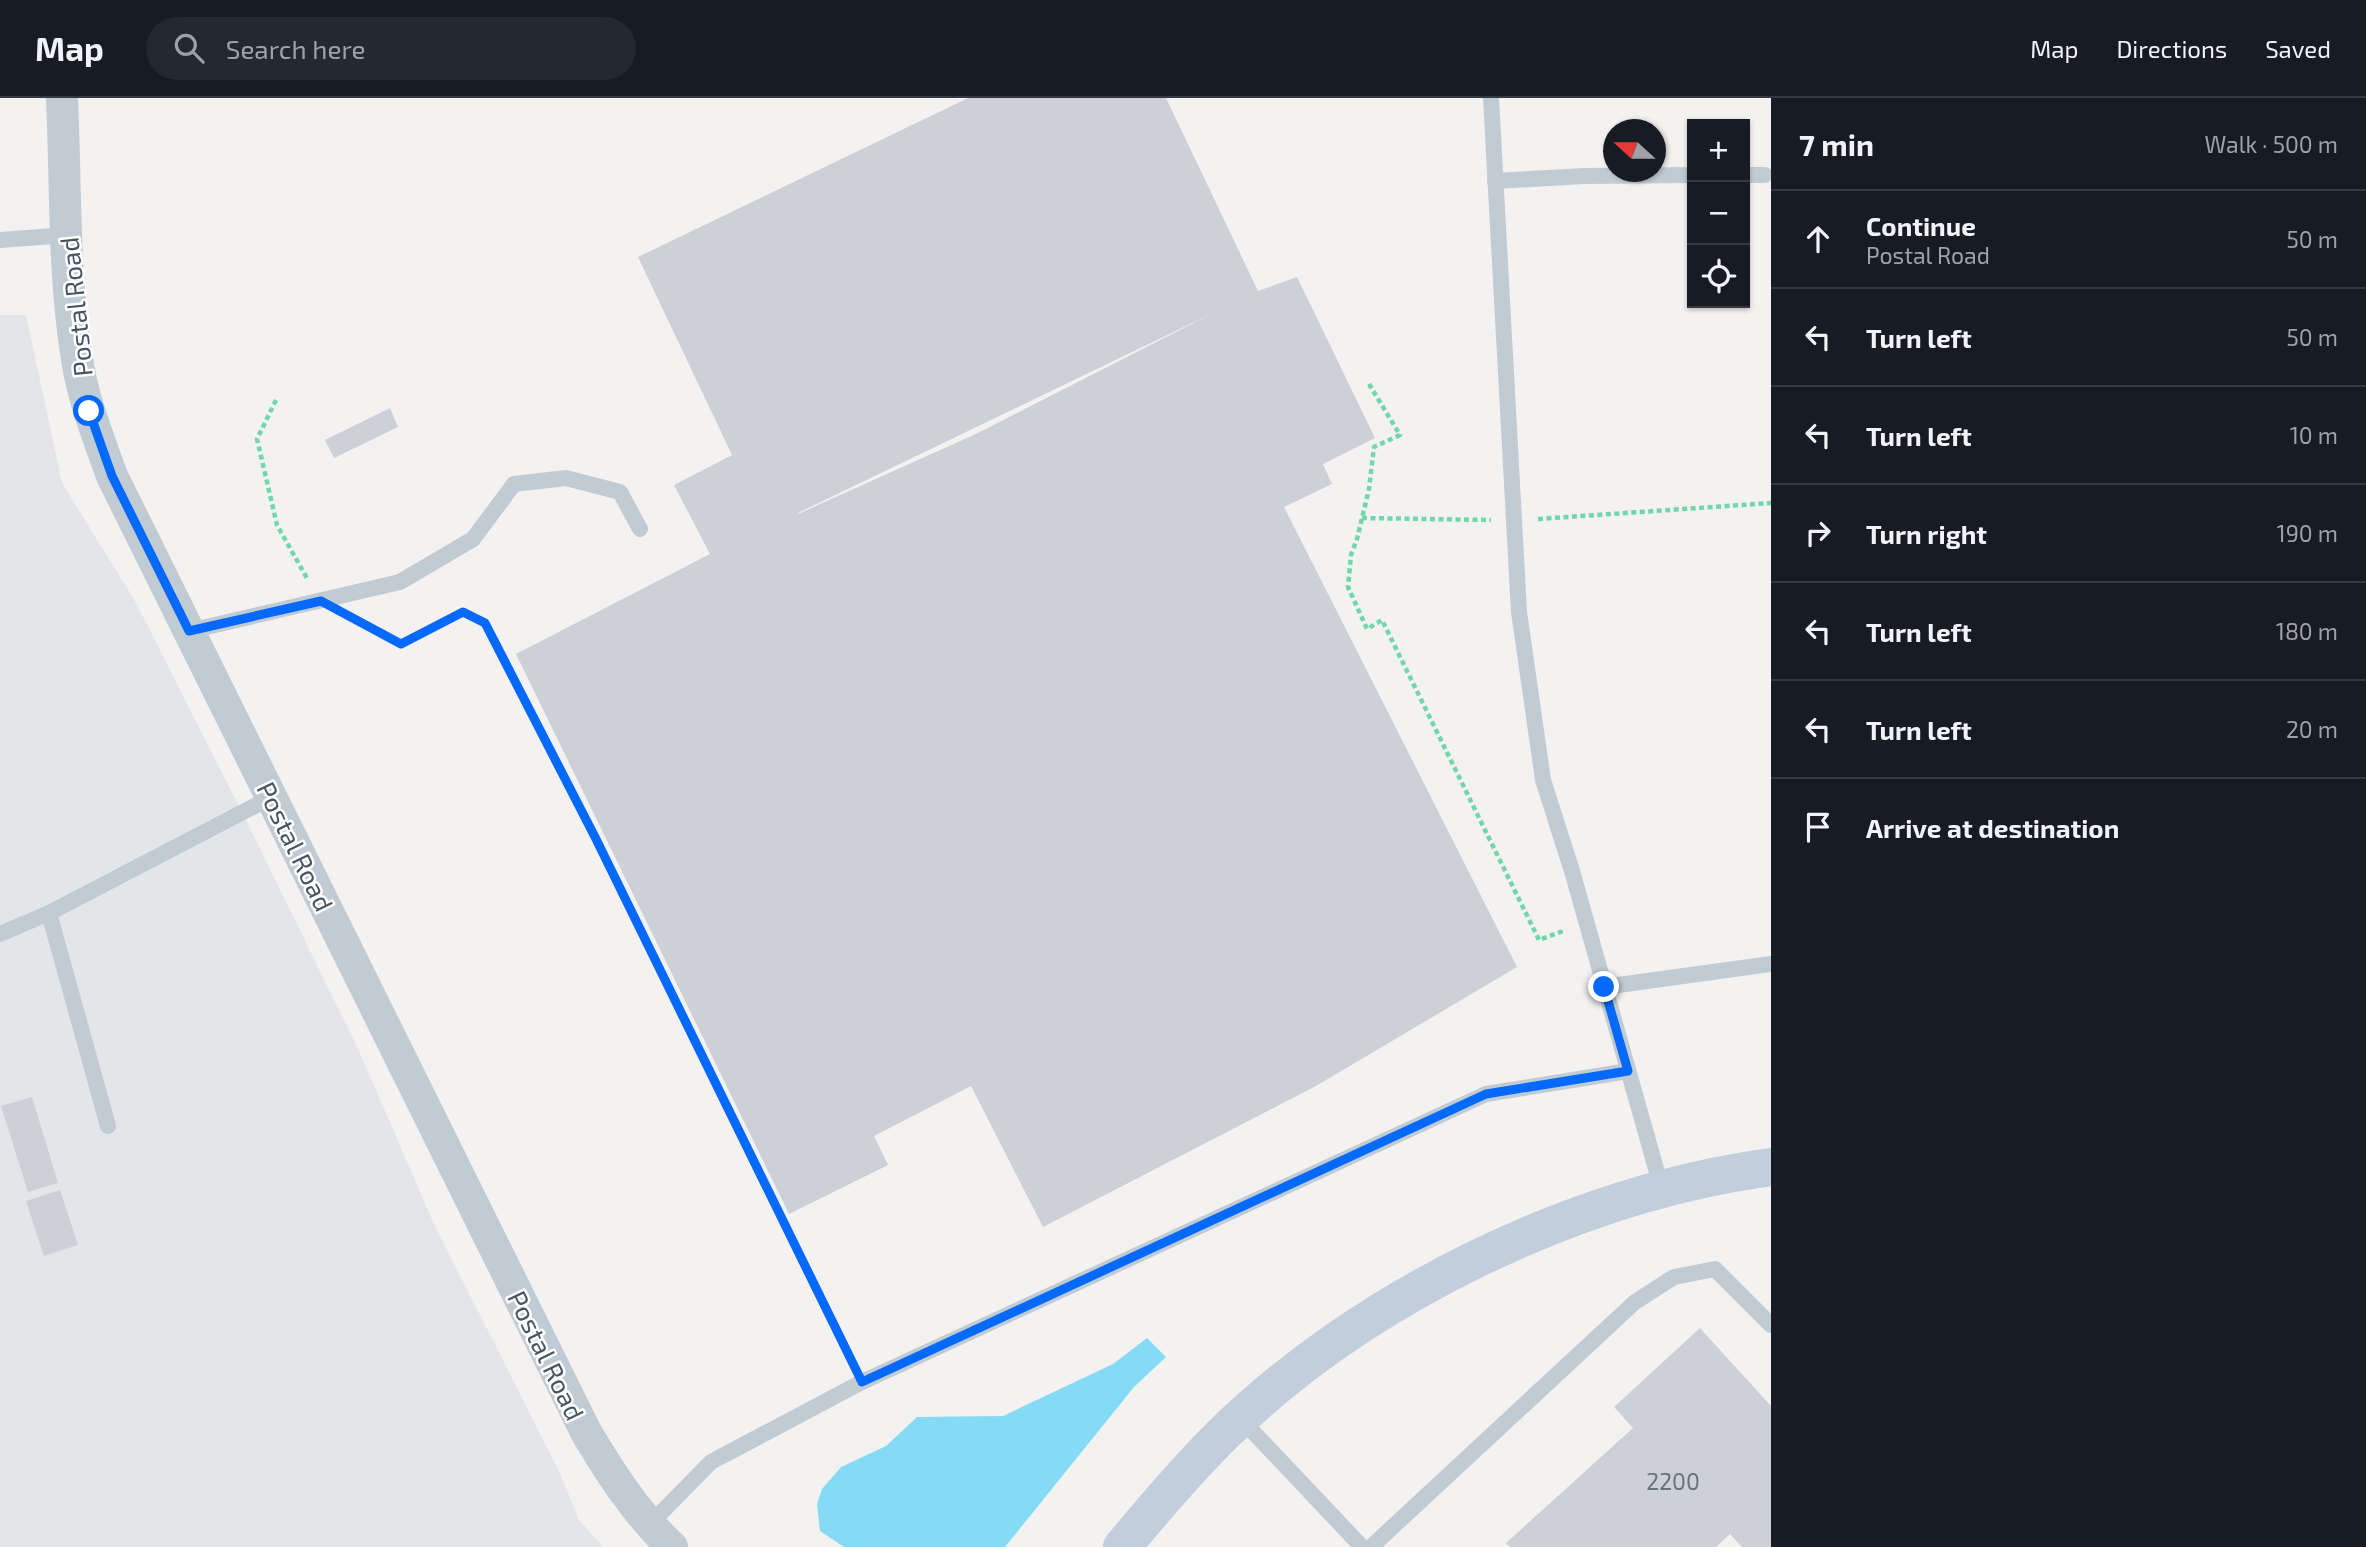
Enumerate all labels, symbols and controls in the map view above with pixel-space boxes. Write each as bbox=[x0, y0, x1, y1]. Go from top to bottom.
search box bbox=[146, 17, 636, 80]
text: Map bbox=[35, 28, 104, 68]
icon: search bbox=[170, 29, 208, 67]
text: Search here bbox=[226, 33, 365, 64]
text: Map bbox=[2030, 34, 2078, 63]
text: Directions bbox=[2116, 34, 2227, 63]
text: Saved bbox=[2265, 34, 2331, 63]
north arrow bbox=[1603, 119, 1666, 182]
map controls bbox=[1687, 119, 1750, 308]
button: + bbox=[1687, 119, 1750, 182]
text: 7 min bbox=[1799, 126, 1874, 162]
text: Walk · 500 m bbox=[2205, 130, 2338, 158]
button: − bbox=[1687, 182, 1750, 245]
text: Continue bbox=[1866, 210, 1976, 241]
icon: ahead bbox=[1799, 220, 1837, 258]
text: 50 m bbox=[2287, 225, 2338, 253]
street label: Postal Road bbox=[52, 236, 98, 378]
text: Postal Road bbox=[1866, 241, 1990, 269]
button: locate bbox=[1687, 245, 1750, 308]
icon: left bbox=[1799, 318, 1837, 356]
text: Turn left bbox=[1866, 322, 1972, 353]
text: 50 m bbox=[2287, 323, 2338, 351]
route start bbox=[73, 395, 104, 426]
icon: left bbox=[1799, 416, 1837, 454]
text: Turn left bbox=[1866, 420, 1972, 451]
text: 10 m bbox=[2290, 421, 2338, 449]
icon: right bbox=[1799, 514, 1837, 552]
text: Turn right bbox=[1866, 518, 1987, 549]
text: 190 m bbox=[2277, 519, 2338, 547]
icon: left bbox=[1799, 612, 1837, 650]
text: Turn left bbox=[1866, 616, 1972, 647]
text: 180 m bbox=[2276, 617, 2338, 645]
icon: left bbox=[1799, 710, 1837, 748]
text: Turn left bbox=[1866, 714, 1972, 745]
text: 20 m bbox=[2286, 715, 2338, 743]
street label: Postal Road bbox=[251, 776, 341, 916]
icon: arrive bbox=[1799, 808, 1837, 846]
text: Arrive at destination bbox=[1866, 812, 2119, 843]
route end bbox=[1588, 971, 1619, 1002]
street label: Postal Road bbox=[502, 1285, 592, 1425]
house number: 2200 bbox=[1646, 1467, 1700, 1495]

